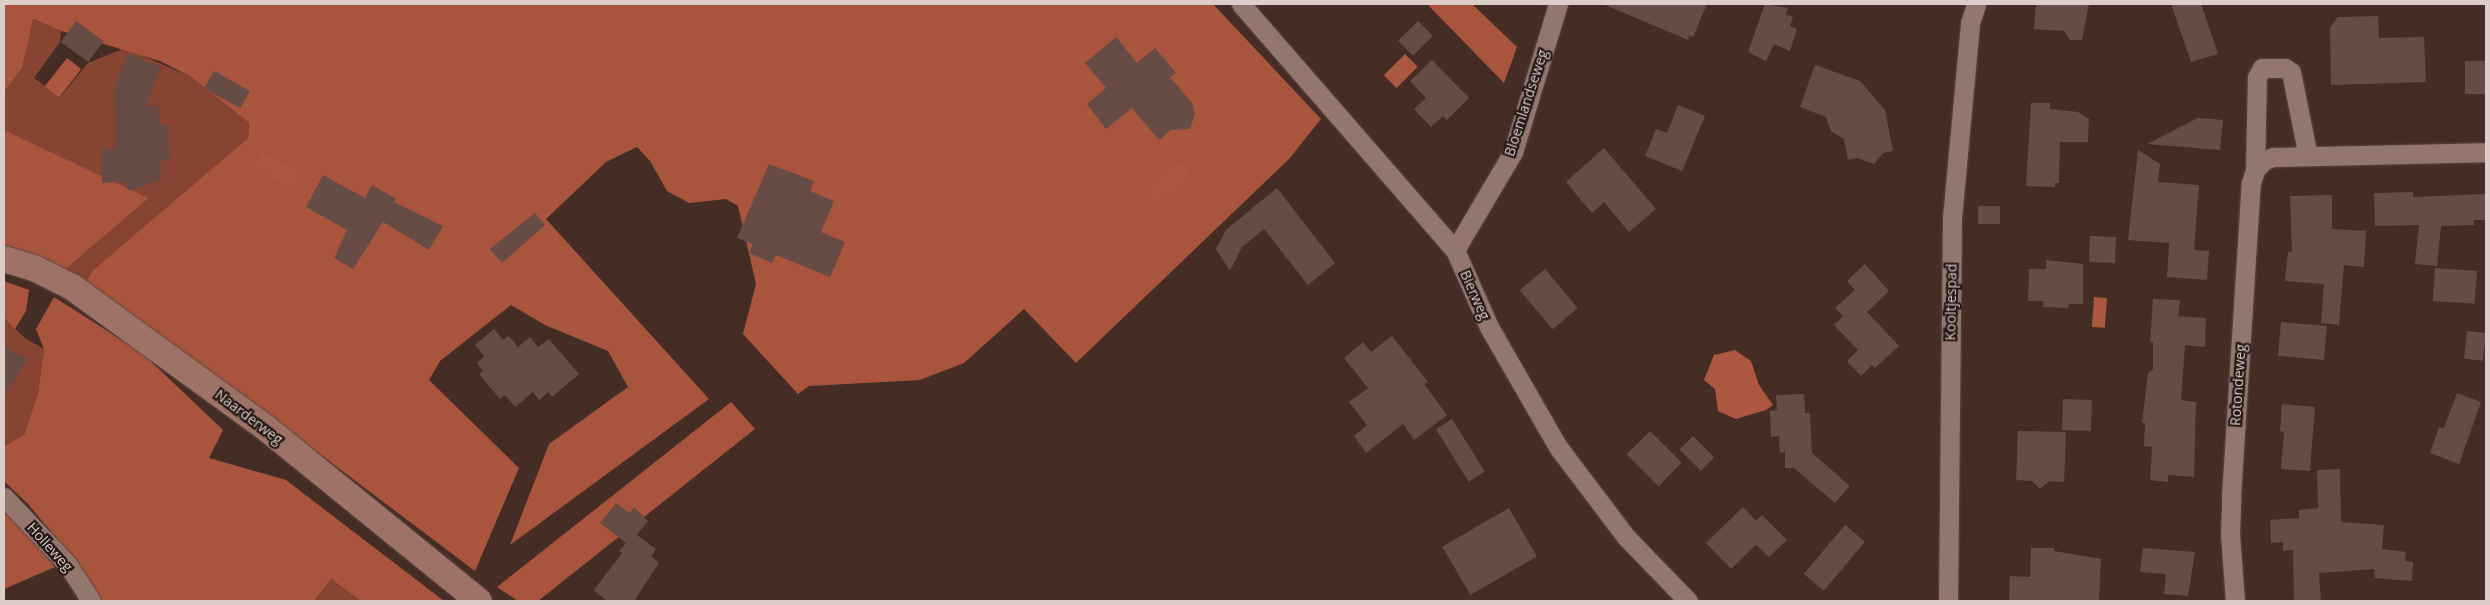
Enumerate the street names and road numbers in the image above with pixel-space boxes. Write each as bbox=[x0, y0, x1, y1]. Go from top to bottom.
street label: Bloemlandseweg bbox=[1501, 48, 1551, 158]
street label: Kooltjespad bbox=[1942, 263, 1960, 341]
street label: Bierweg bbox=[1457, 268, 1493, 322]
street label: Rotondeweg bbox=[2227, 344, 2249, 426]
street label: Naarderweg bbox=[212, 386, 286, 448]
street label: Holleweg bbox=[24, 519, 76, 575]

